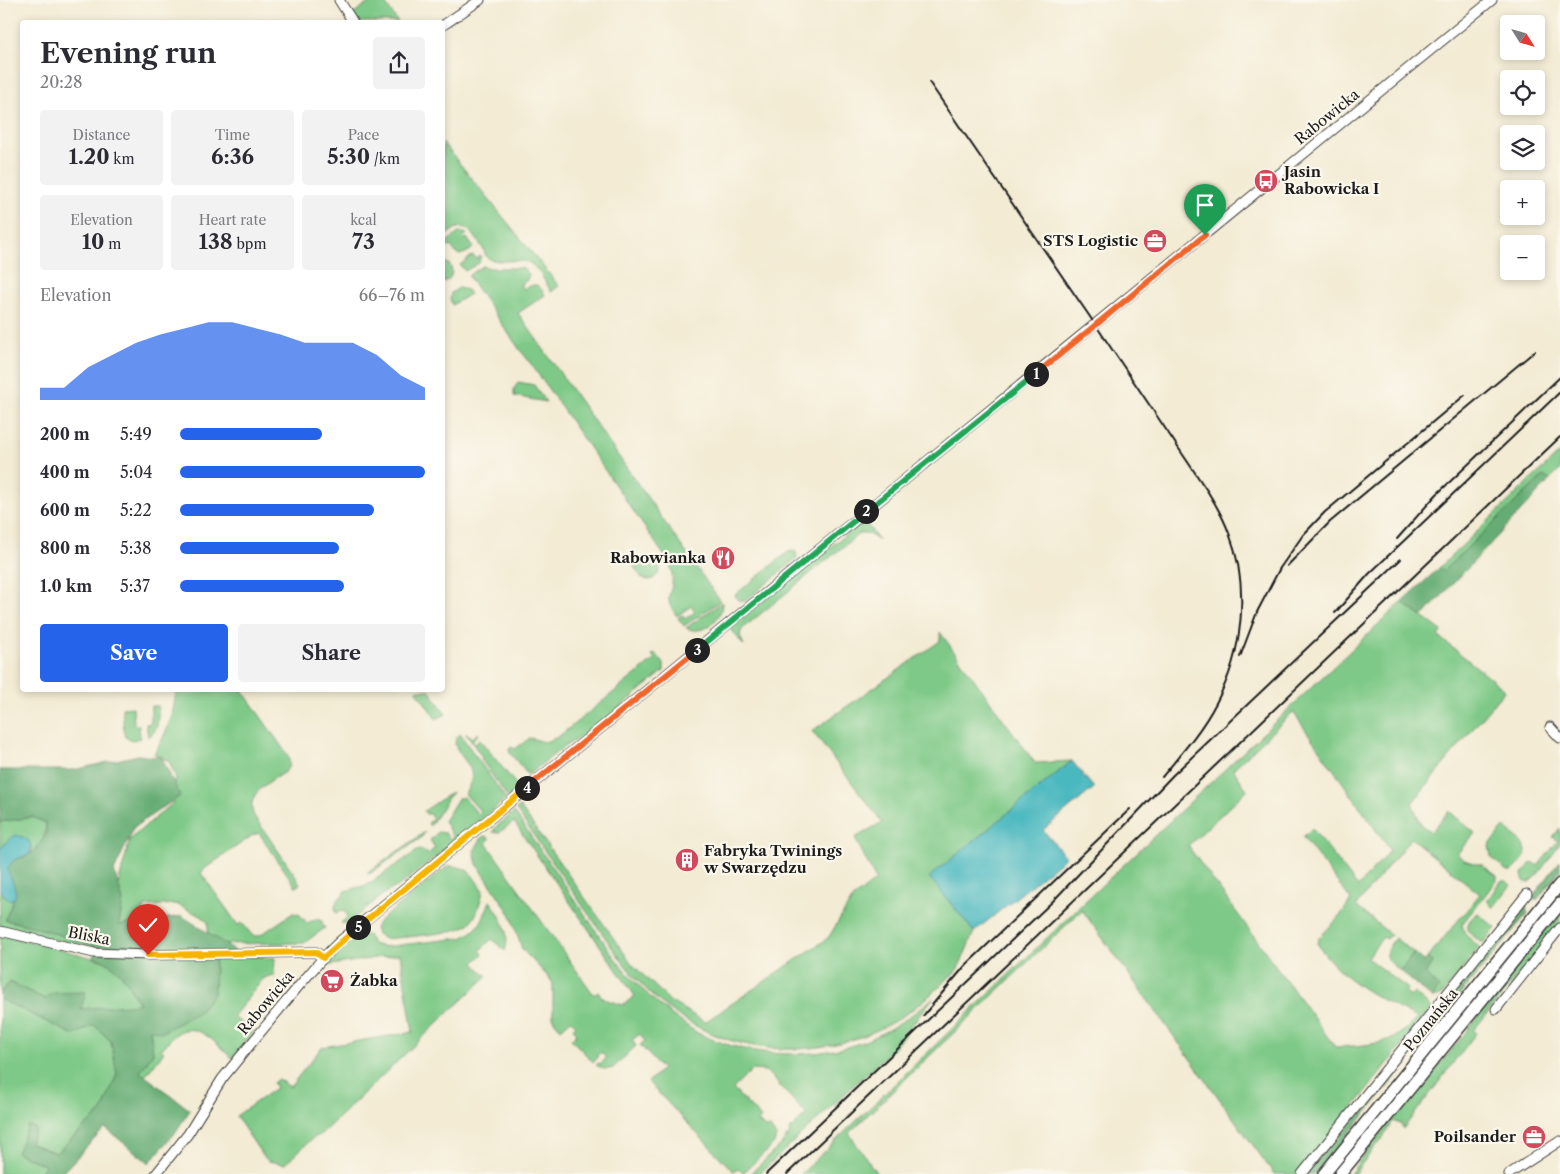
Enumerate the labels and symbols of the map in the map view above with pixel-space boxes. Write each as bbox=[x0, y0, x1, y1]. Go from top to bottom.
north arrow bbox=[1500, 15, 1545, 60]
street label: Rabowicka bbox=[1290, 85, 1363, 148]
place label: Jasin Rabowicka I bbox=[1281, 162, 1379, 198]
bus stop icon: Jasin Rabowicka I bbox=[1253, 168, 1279, 194]
pin bbox=[1184, 184, 1226, 235]
office icon: STS Logistic bbox=[1142, 228, 1168, 254]
place label: STS Logistic bbox=[1043, 231, 1138, 250]
pin: 1 bbox=[1024, 362, 1048, 386]
pin: 2 bbox=[854, 498, 878, 524]
restaurant icon: Rabowianka bbox=[710, 545, 736, 571]
place label: Rabowianka bbox=[610, 548, 706, 567]
pin: 3 bbox=[684, 638, 710, 662]
pin: 4 bbox=[514, 776, 540, 800]
place label: Fabryka Twinings w Swarzędzu bbox=[703, 841, 842, 877]
building icon: Fabryka Twinings w Swarzędzu bbox=[674, 847, 700, 873]
pin bbox=[127, 904, 169, 955]
pin: 5 bbox=[346, 914, 370, 940]
street label: Bliska bbox=[67, 922, 112, 949]
street label: Rabowicka bbox=[233, 967, 298, 1039]
supermarket icon: Żabka bbox=[319, 968, 345, 994]
place label: Żabka bbox=[350, 971, 398, 990]
street label: Poznańska bbox=[1399, 984, 1462, 1055]
office icon: Poilsander bbox=[1521, 1124, 1547, 1150]
place label: Poilsander bbox=[1434, 1127, 1517, 1146]

